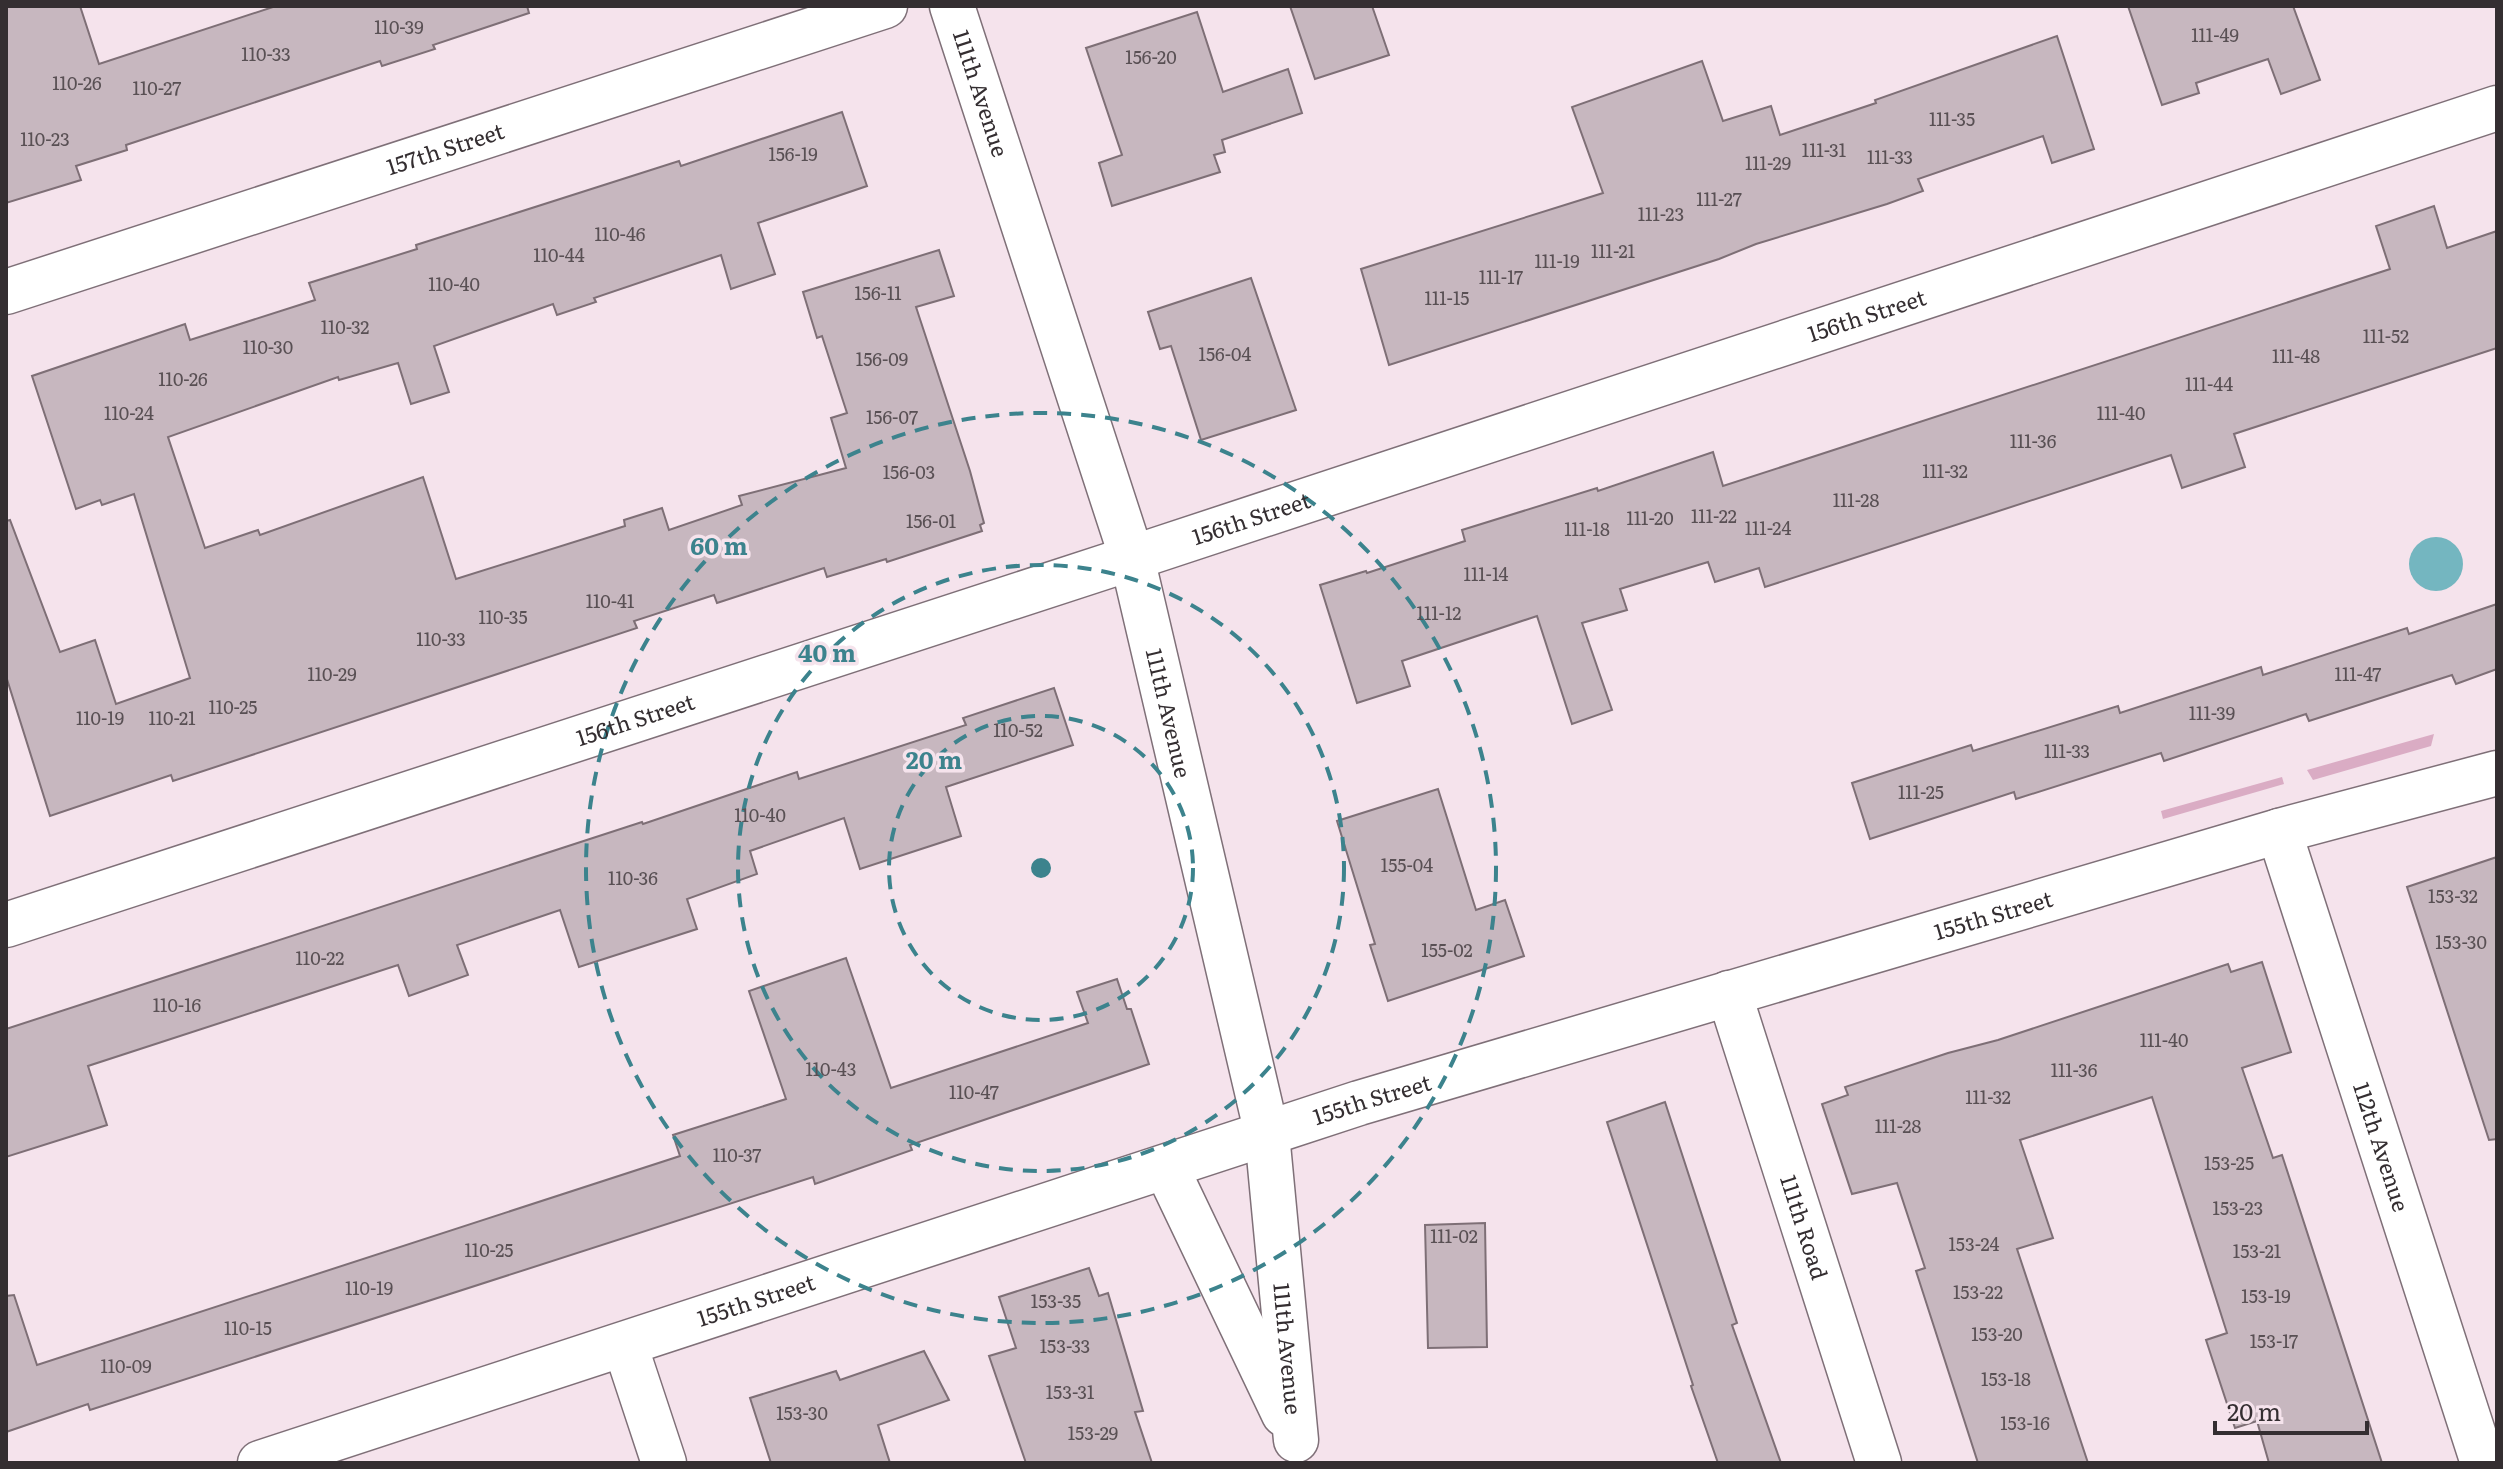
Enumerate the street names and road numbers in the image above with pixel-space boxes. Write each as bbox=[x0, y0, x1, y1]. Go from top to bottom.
street label: 111th Avenue bbox=[946, 25, 1018, 161]
street label: 157th Street bbox=[382, 113, 508, 182]
street label: 156th Street bbox=[1803, 279, 1930, 349]
street label: 156th Street bbox=[1187, 482, 1315, 552]
street label: 111th Avenue bbox=[1139, 645, 1201, 781]
street label: 156th Street bbox=[571, 684, 699, 753]
street label: 155th Street bbox=[1930, 881, 2056, 947]
street label: 155th Street bbox=[1308, 1065, 1435, 1132]
street label: 112th Avenue bbox=[2346, 1078, 2419, 1215]
street label: 111th Road bbox=[1773, 1170, 1837, 1283]
street label: 155th Street bbox=[692, 1264, 819, 1334]
street label: 111th Avenue bbox=[1266, 1281, 1312, 1416]

